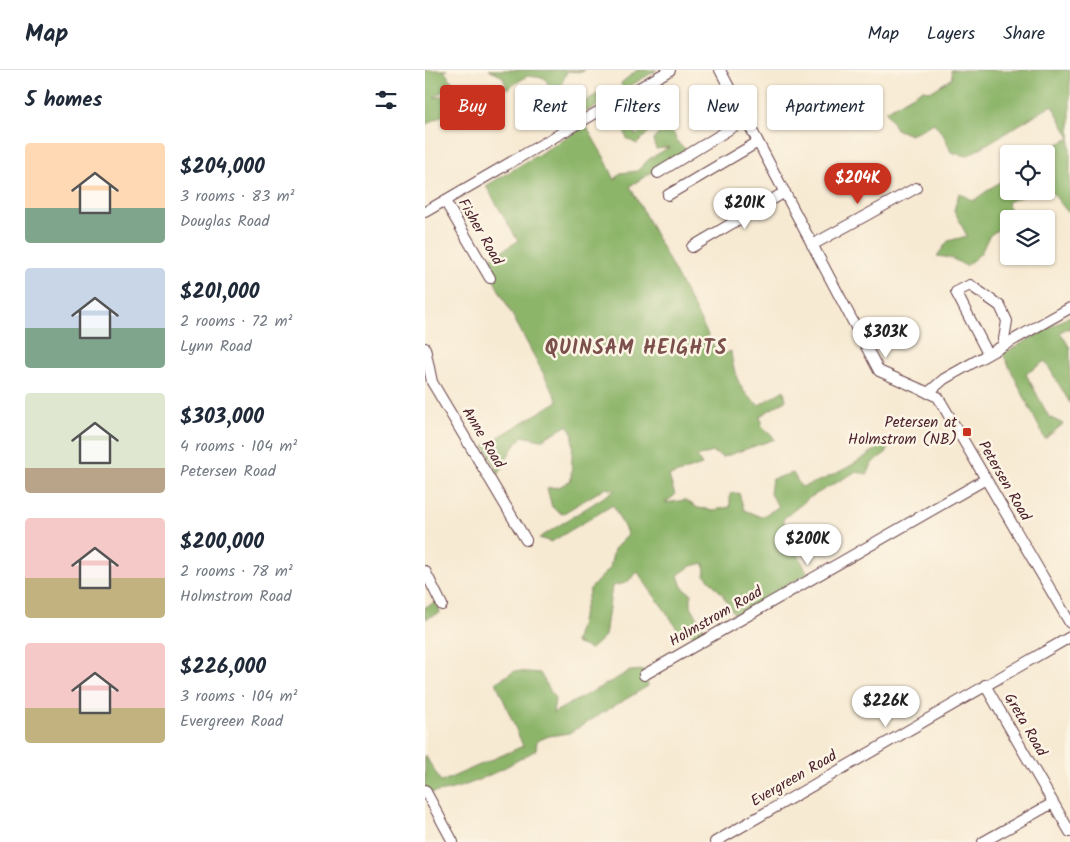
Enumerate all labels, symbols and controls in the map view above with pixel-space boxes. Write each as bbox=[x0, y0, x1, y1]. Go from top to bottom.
text: Map bbox=[25, 15, 68, 54]
text: Map bbox=[868, 20, 899, 49]
text: Layers bbox=[927, 20, 975, 49]
text: Share bbox=[1003, 20, 1045, 49]
text: 5 homes bbox=[25, 84, 102, 117]
chip: Buy bbox=[440, 85, 505, 130]
chip: Rent bbox=[515, 85, 586, 130]
chip: Filters bbox=[596, 85, 679, 130]
chip: New bbox=[689, 85, 757, 130]
chip: Apartment bbox=[767, 85, 883, 130]
icon: filters bbox=[372, 86, 400, 114]
map controls bbox=[1000, 145, 1055, 265]
button: locate bbox=[1000, 145, 1055, 200]
text: $204,000 bbox=[180, 151, 265, 184]
pin: $204K bbox=[823, 162, 893, 205]
icon: home bbox=[65, 163, 125, 223]
text: $204K bbox=[835, 166, 881, 191]
text: 3 rooms · 83 m² bbox=[180, 184, 294, 209]
pin: $201K bbox=[710, 188, 780, 230]
text: $201K bbox=[724, 191, 766, 216]
street label: Fisher Road bbox=[451, 194, 509, 270]
text: Douglas Road bbox=[180, 209, 270, 234]
button: layers bbox=[1000, 210, 1055, 265]
text: $201,000 bbox=[180, 276, 260, 309]
icon: home bbox=[65, 288, 125, 348]
text: 2 rooms · 72 m² bbox=[180, 309, 292, 334]
pin: $303K bbox=[851, 316, 921, 359]
text: $303K bbox=[864, 320, 908, 345]
district label: QUINSAM HEIGHTS bbox=[545, 333, 727, 365]
text: Lynn Road bbox=[180, 334, 252, 359]
text: $303,000 bbox=[180, 401, 264, 434]
street label: Anne Road bbox=[455, 403, 511, 474]
place label: Petersen at Holmstrom (NB) bbox=[848, 411, 957, 452]
icon: home bbox=[65, 413, 125, 473]
marker: Petersen at Holmstrom (NB) bbox=[961, 426, 973, 438]
text: 4 rooms · 104 m² bbox=[180, 434, 297, 459]
street label: Petersen Road bbox=[971, 436, 1037, 526]
text: Petersen Road bbox=[180, 459, 276, 484]
pin: $200K bbox=[773, 524, 843, 566]
text: $200,000 bbox=[180, 526, 264, 559]
text: $200K bbox=[786, 527, 830, 552]
icon: home bbox=[65, 538, 125, 598]
text: 2 rooms · 78 m² bbox=[180, 559, 293, 584]
street label: Holmstrom Road bbox=[665, 580, 768, 654]
text: Holmstrom Road bbox=[180, 584, 291, 609]
text: $226,000 bbox=[180, 651, 266, 684]
icon: home bbox=[65, 663, 125, 723]
text: 3 rooms · 104 m² bbox=[180, 684, 297, 709]
pin: $226K bbox=[851, 686, 921, 728]
text: $226K bbox=[863, 689, 909, 714]
street label: Greta Road bbox=[997, 689, 1053, 762]
text: Evergreen Road bbox=[180, 709, 283, 734]
street label: Evergreen Road bbox=[746, 744, 842, 814]

